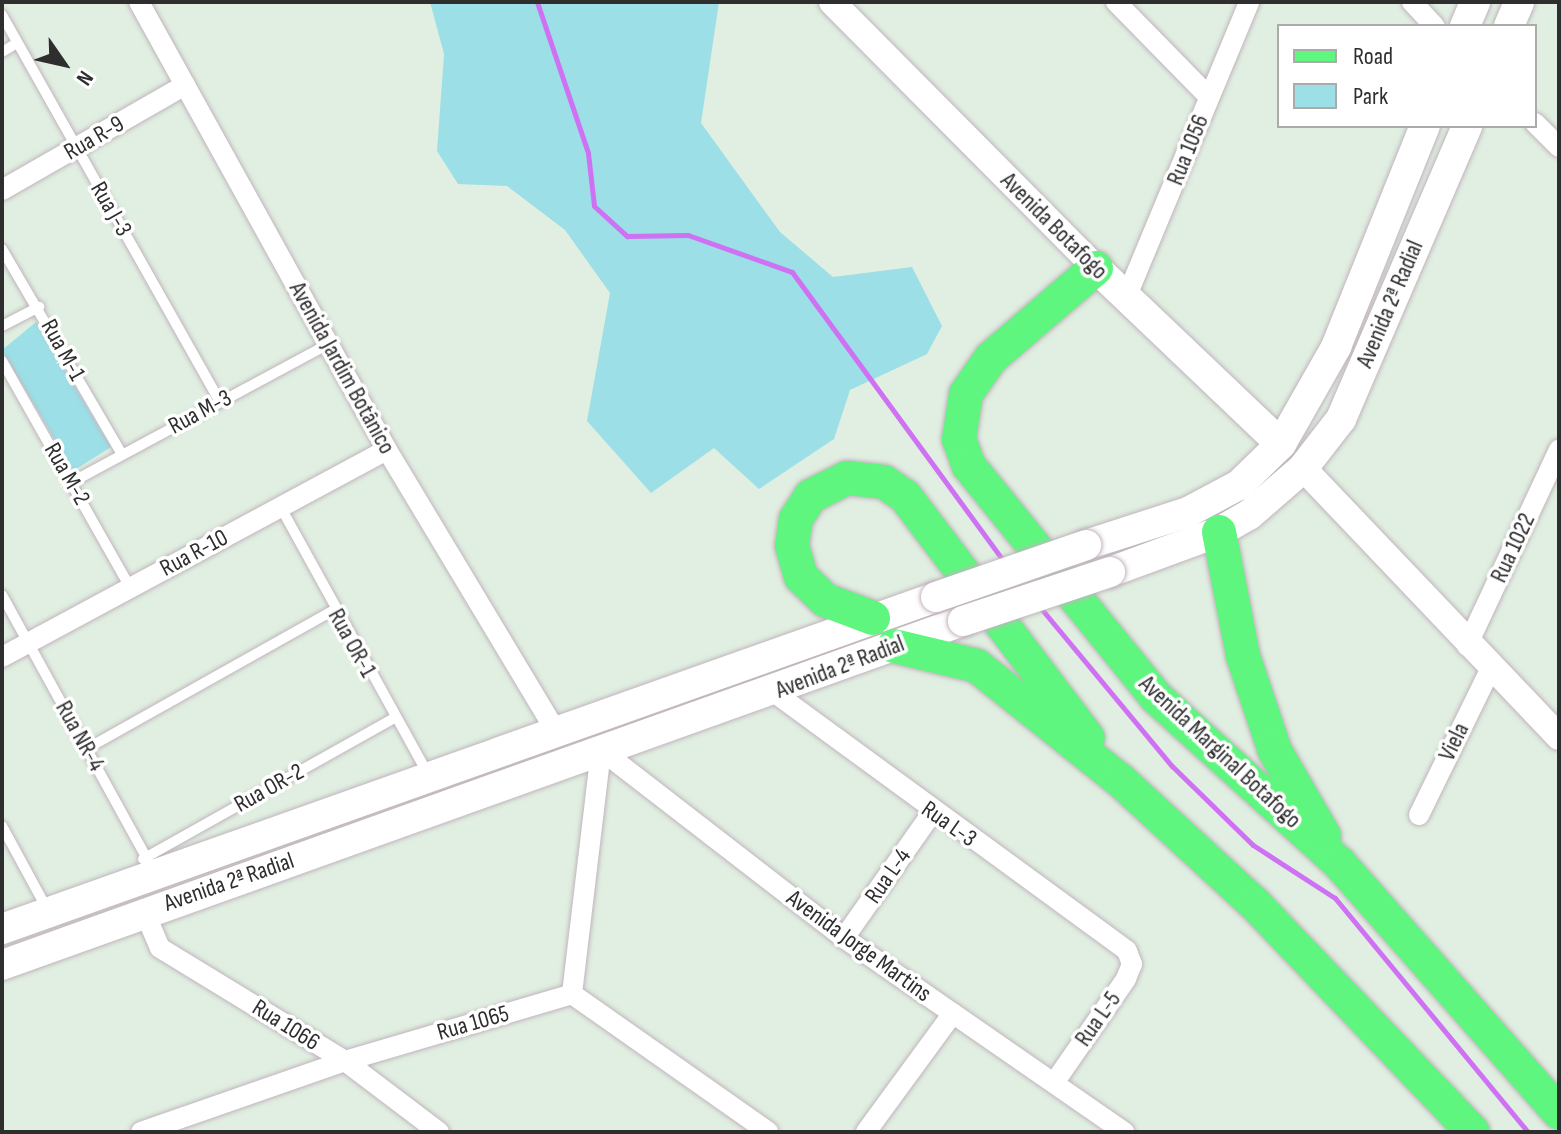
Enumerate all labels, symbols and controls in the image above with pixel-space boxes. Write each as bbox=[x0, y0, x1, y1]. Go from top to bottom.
north arrow bbox=[24, 24, 104, 104]
legend bbox=[1277, 24, 1537, 128]
text: Road bbox=[1353, 42, 1393, 71]
text: N bbox=[70, 65, 99, 90]
text: Park bbox=[1353, 82, 1388, 111]
street label: Rua R-9 bbox=[59, 110, 129, 166]
street label: Rua 1056 bbox=[1161, 111, 1215, 189]
street label: Avenida Botafogo bbox=[995, 167, 1113, 285]
street label: Rua J-3 bbox=[84, 177, 138, 241]
street label: Avenida 2ª Radial bbox=[1350, 236, 1430, 372]
street label: Avenida Jardim Botânico bbox=[283, 277, 401, 459]
street label: Rua M-1 bbox=[34, 314, 92, 386]
street label: Rua M-3 bbox=[164, 383, 236, 441]
street label: Rua M-2 bbox=[38, 438, 96, 510]
street label: Rua 1022 bbox=[1485, 509, 1541, 587]
street label: Rua R-10 bbox=[155, 523, 233, 583]
street label: Rua OR-1 bbox=[322, 604, 382, 682]
street label: Avenida 2ª Radial bbox=[772, 629, 908, 705]
street label: Avenida Marginal Botafogo bbox=[1133, 670, 1307, 834]
street label: Rua NR-4 bbox=[49, 696, 111, 776]
street label: Viela bbox=[1433, 718, 1475, 766]
street label: Rua OR-2 bbox=[229, 757, 309, 819]
street label: Rua L-3 bbox=[916, 795, 982, 853]
street label: Rua L-4 bbox=[859, 843, 917, 909]
street label: Avenida 2ª Radial bbox=[160, 846, 298, 918]
street label: Avenida Jorge Martins bbox=[781, 884, 937, 1008]
street label: Rua L-5 bbox=[1069, 986, 1127, 1052]
street label: Rua 1066 bbox=[247, 993, 325, 1057]
street label: Rua 1065 bbox=[434, 999, 512, 1047]

